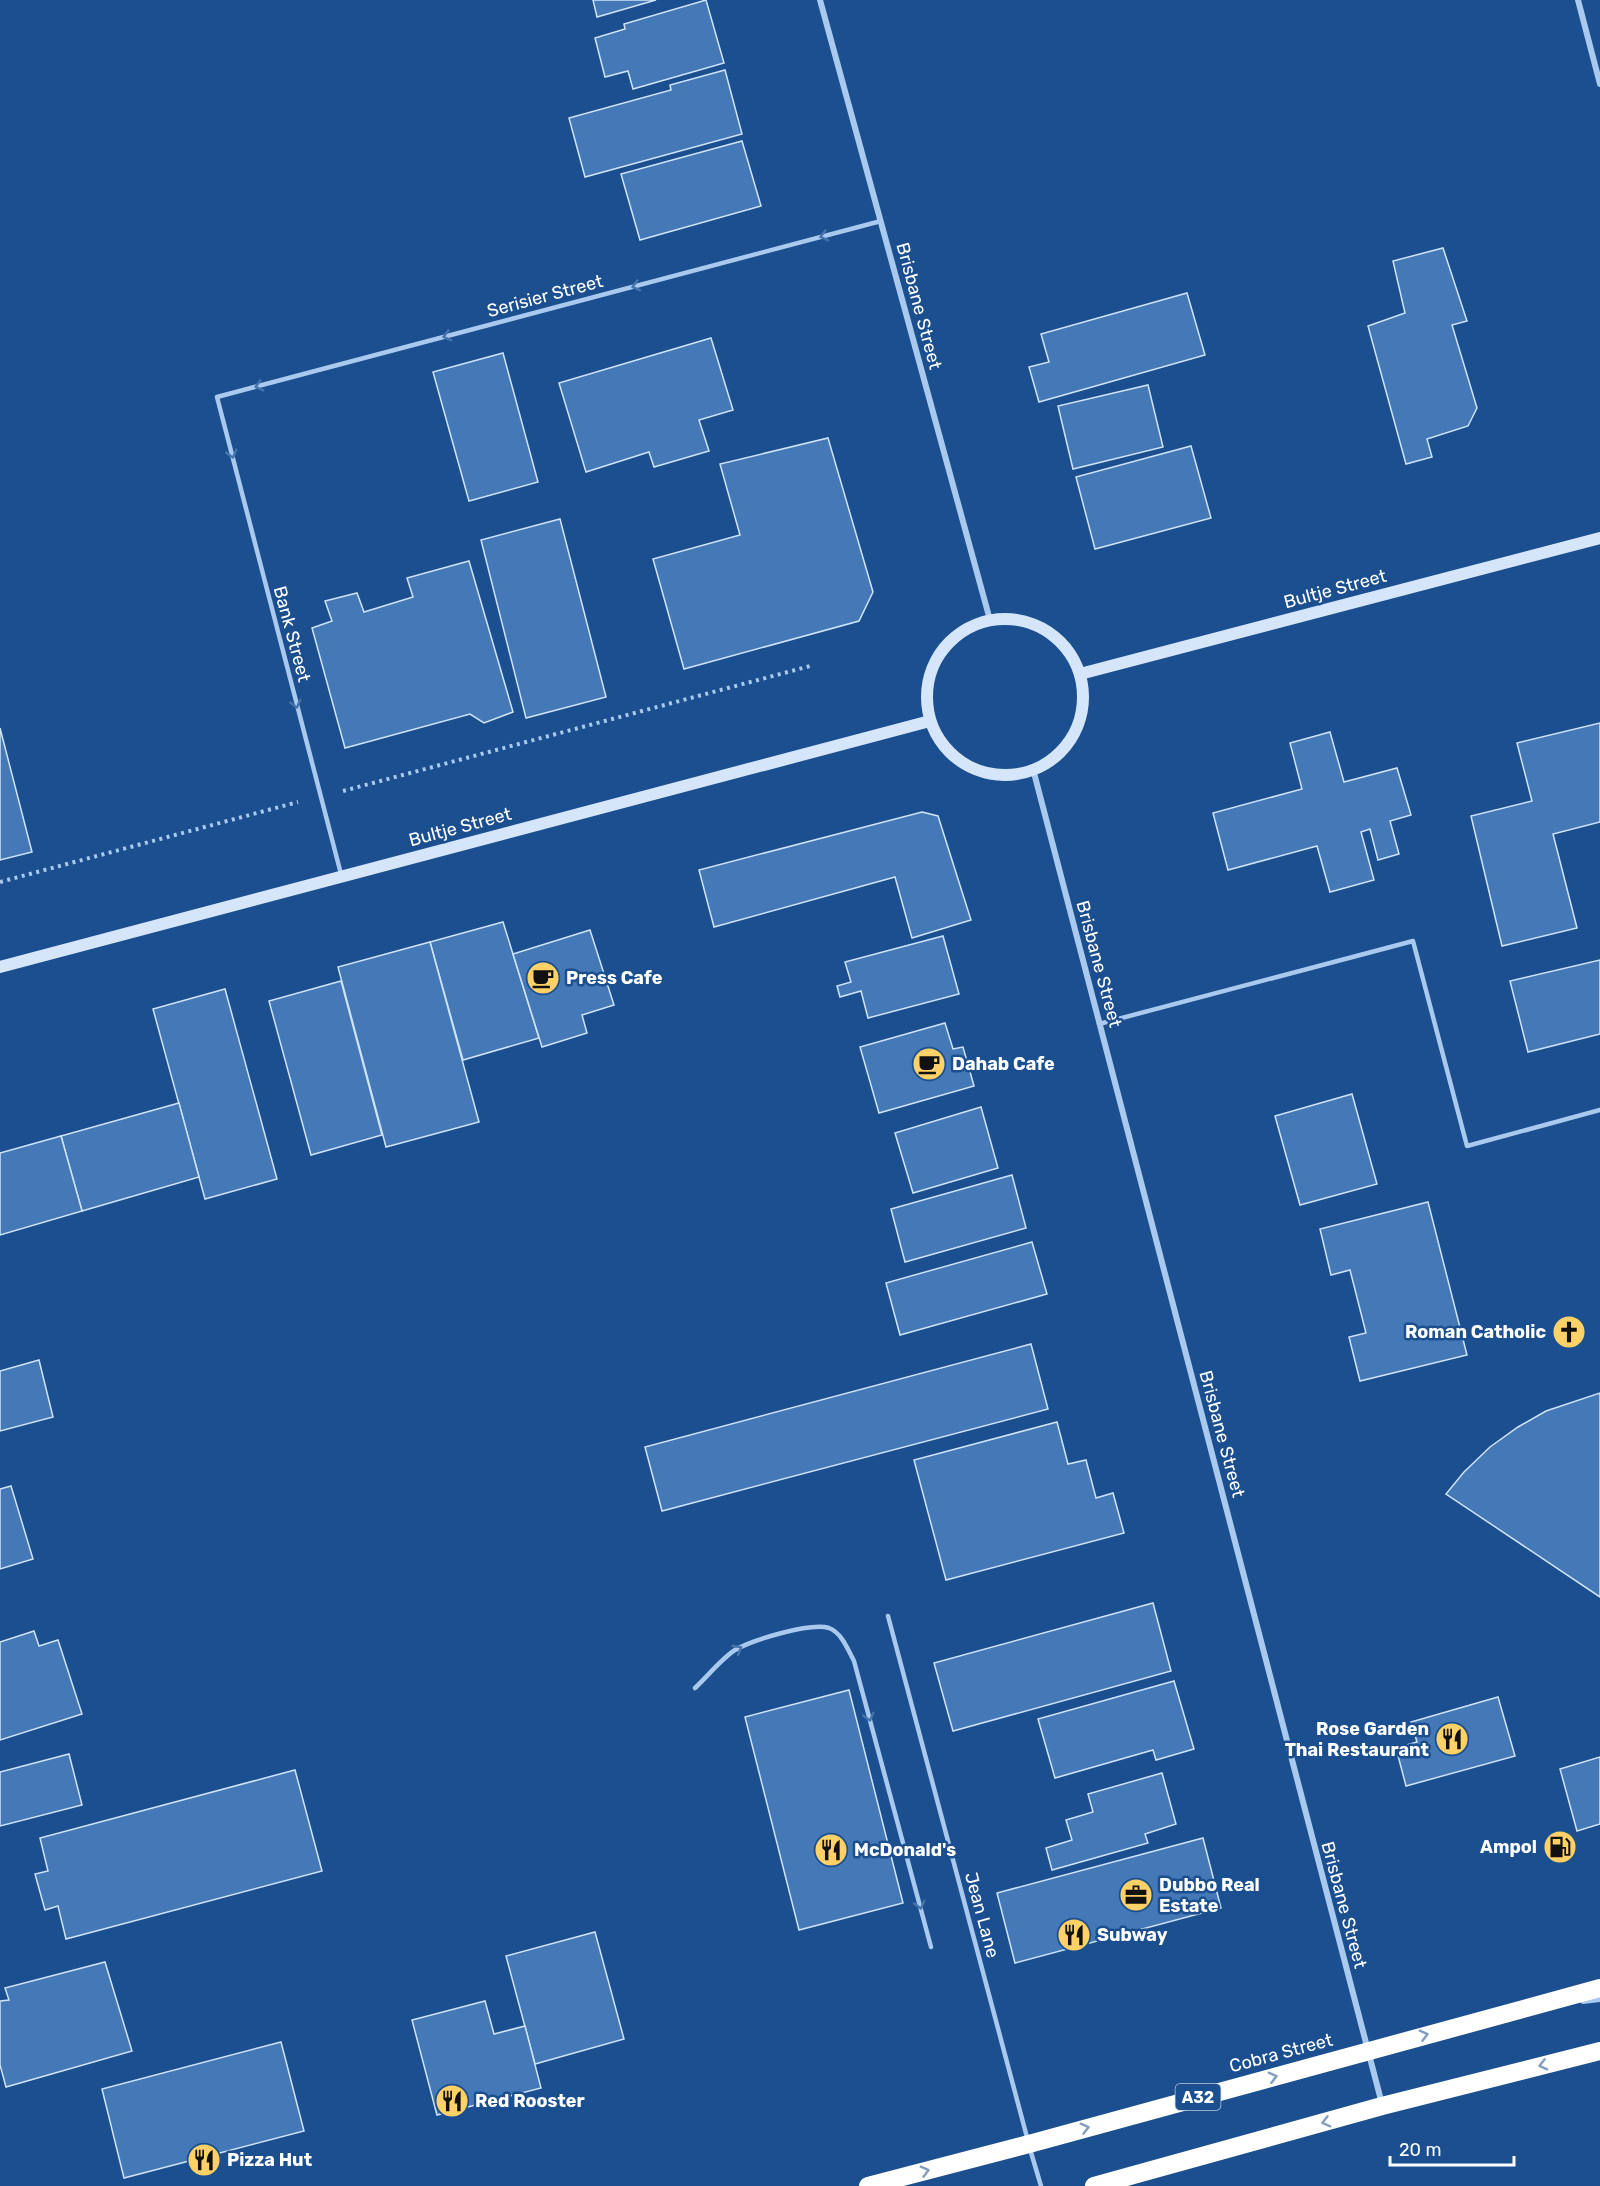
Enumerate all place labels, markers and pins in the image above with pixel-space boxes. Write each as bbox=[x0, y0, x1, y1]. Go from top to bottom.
cafe icon: Press Cafe bbox=[525, 960, 561, 996]
place label: Press Cafe bbox=[566, 967, 663, 989]
cafe icon: Dahab Cafe bbox=[911, 1046, 947, 1082]
place label: Dahab Cafe bbox=[952, 1053, 1055, 1075]
church icon: Roman Catholic bbox=[1551, 1314, 1587, 1350]
place label: Roman Catholic bbox=[1405, 1321, 1546, 1343]
place label: Rose Garden Thai Restaurant bbox=[1285, 1718, 1429, 1761]
restaurant icon: Rose Garden Thai Restaurant bbox=[1434, 1721, 1470, 1757]
fuel station icon: Ampol bbox=[1542, 1829, 1578, 1865]
restaurant icon: McDonald's bbox=[813, 1832, 849, 1868]
place label: Ampol bbox=[1480, 1836, 1537, 1858]
place label: McDonald's bbox=[854, 1839, 956, 1861]
place label: Dubbo Real Estate bbox=[1159, 1874, 1260, 1917]
office icon: Dubbo Real Estate bbox=[1118, 1877, 1154, 1913]
restaurant icon: Subway bbox=[1056, 1917, 1092, 1953]
place label: Subway bbox=[1097, 1924, 1168, 1946]
restaurant icon: Red Rooster bbox=[434, 2083, 470, 2119]
place label: Red Rooster bbox=[475, 2090, 585, 2112]
restaurant icon: Pizza Hut bbox=[186, 2142, 222, 2178]
place label: Pizza Hut bbox=[227, 2149, 312, 2171]

